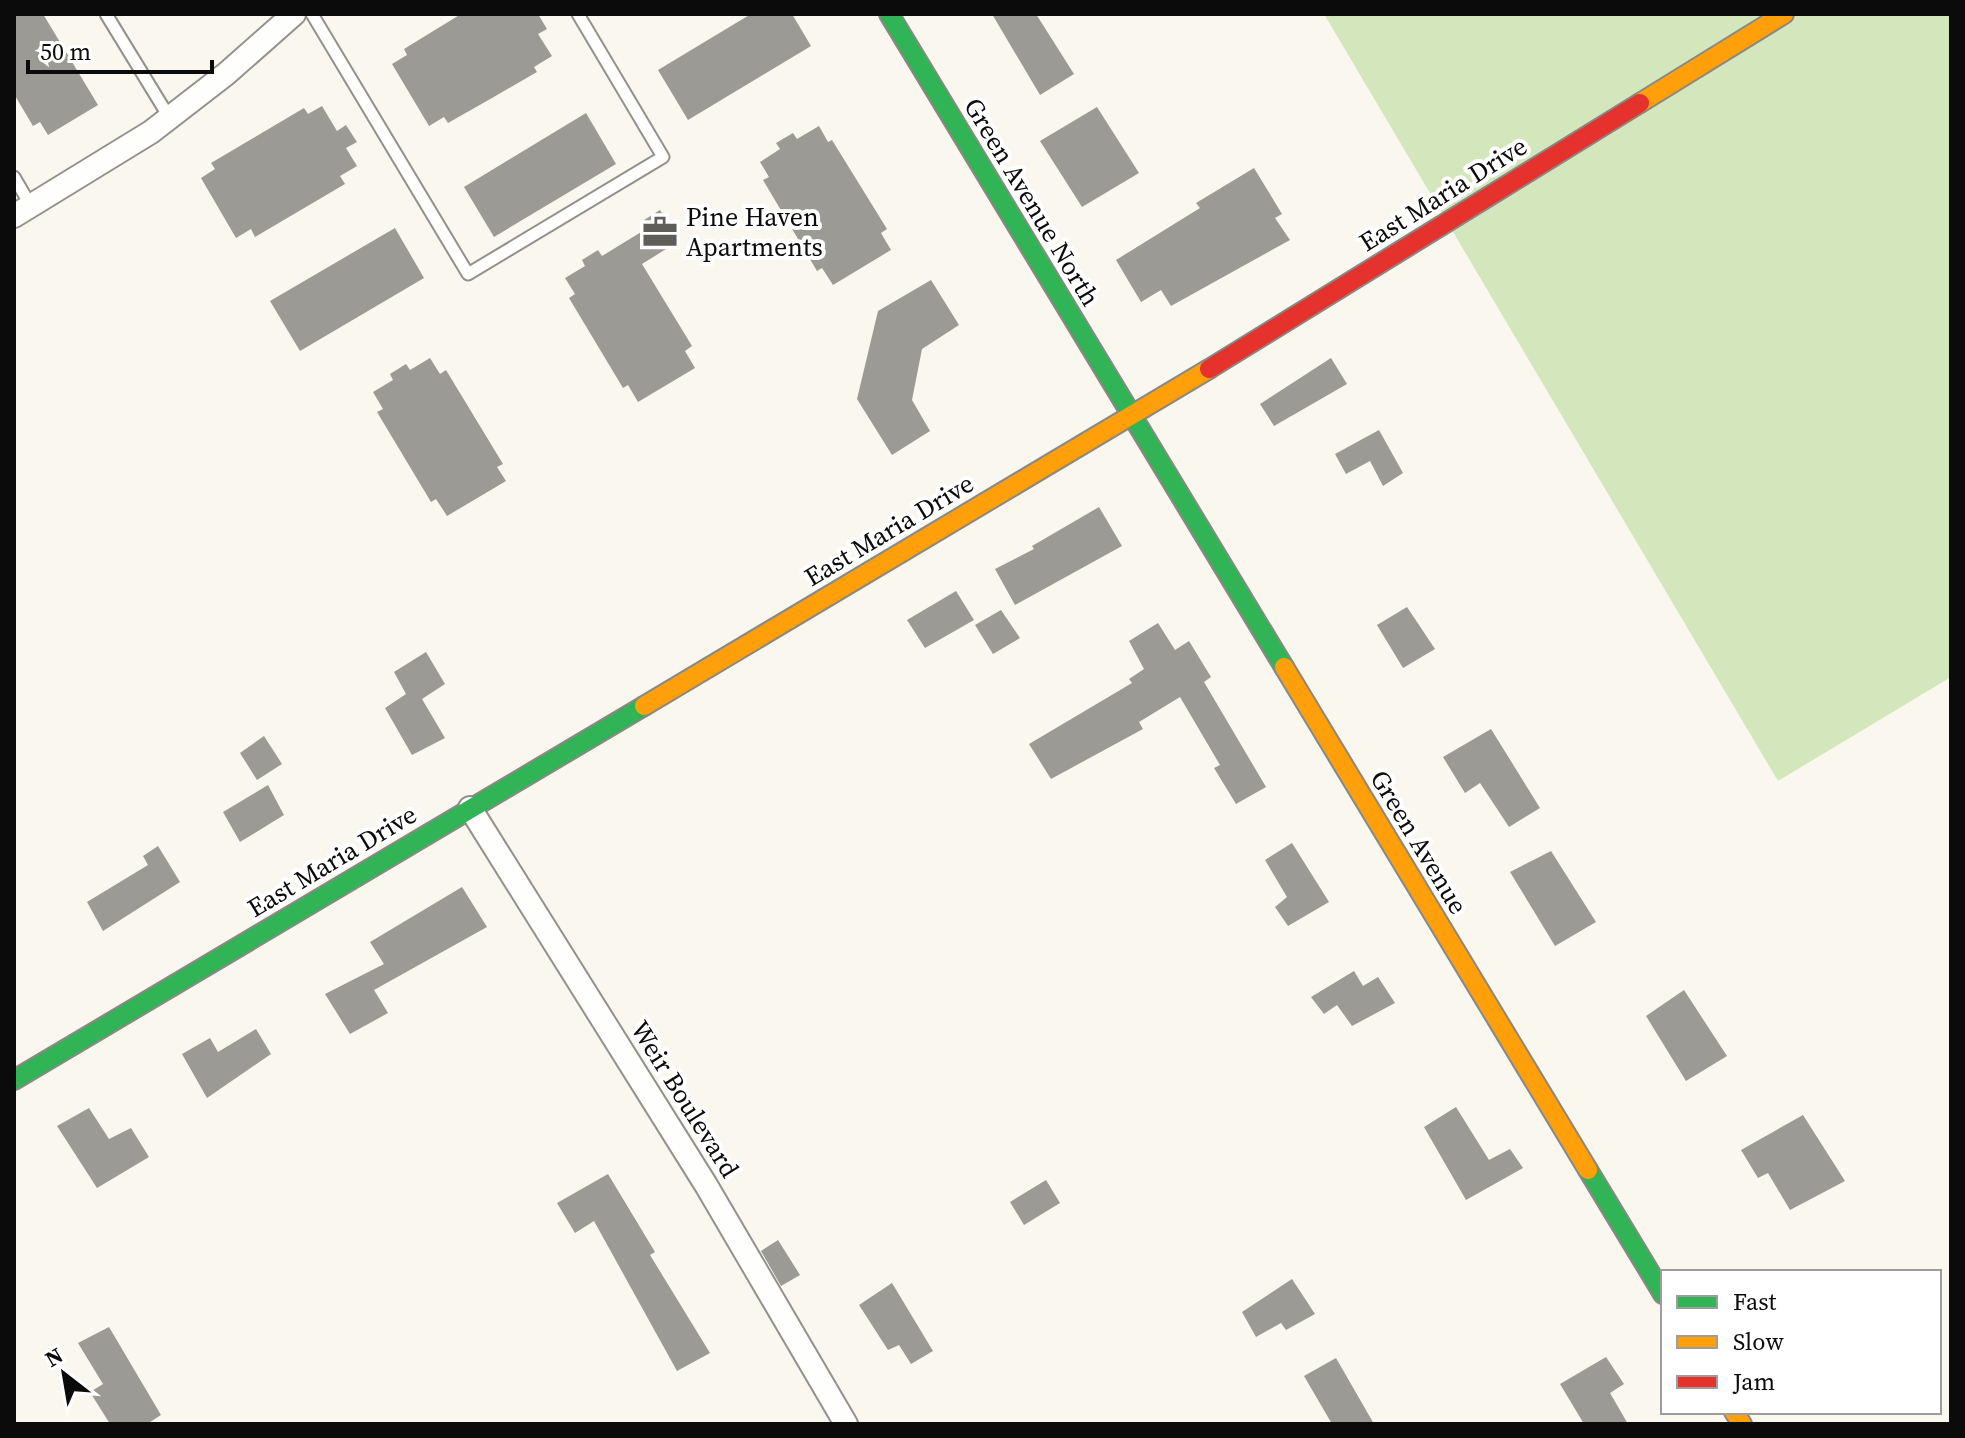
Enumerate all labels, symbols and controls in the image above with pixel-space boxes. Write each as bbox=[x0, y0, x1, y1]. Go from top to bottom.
scale bar bbox=[28, 24, 212, 74]
text: 50 m bbox=[40, 35, 91, 68]
street label: Green Avenue North bbox=[956, 91, 1108, 313]
street label: East Maria Drive bbox=[1352, 128, 1534, 260]
place label: Pine Haven Apartments bbox=[686, 199, 823, 265]
office icon: Pine Haven Apartments bbox=[641, 213, 679, 251]
street label: East Maria Drive bbox=[798, 465, 980, 595]
street label: Green Avenue bbox=[1362, 763, 1476, 921]
street label: East Maria Drive bbox=[241, 796, 423, 926]
street label: Weir Boulevard bbox=[622, 1014, 748, 1185]
legend bbox=[1661, 1270, 1941, 1414]
text: Fast bbox=[1733, 1285, 1777, 1318]
text: Slow bbox=[1733, 1325, 1784, 1358]
north arrow bbox=[24, 1334, 104, 1414]
text: N bbox=[39, 1340, 68, 1374]
text: Jam bbox=[1732, 1365, 1775, 1398]

